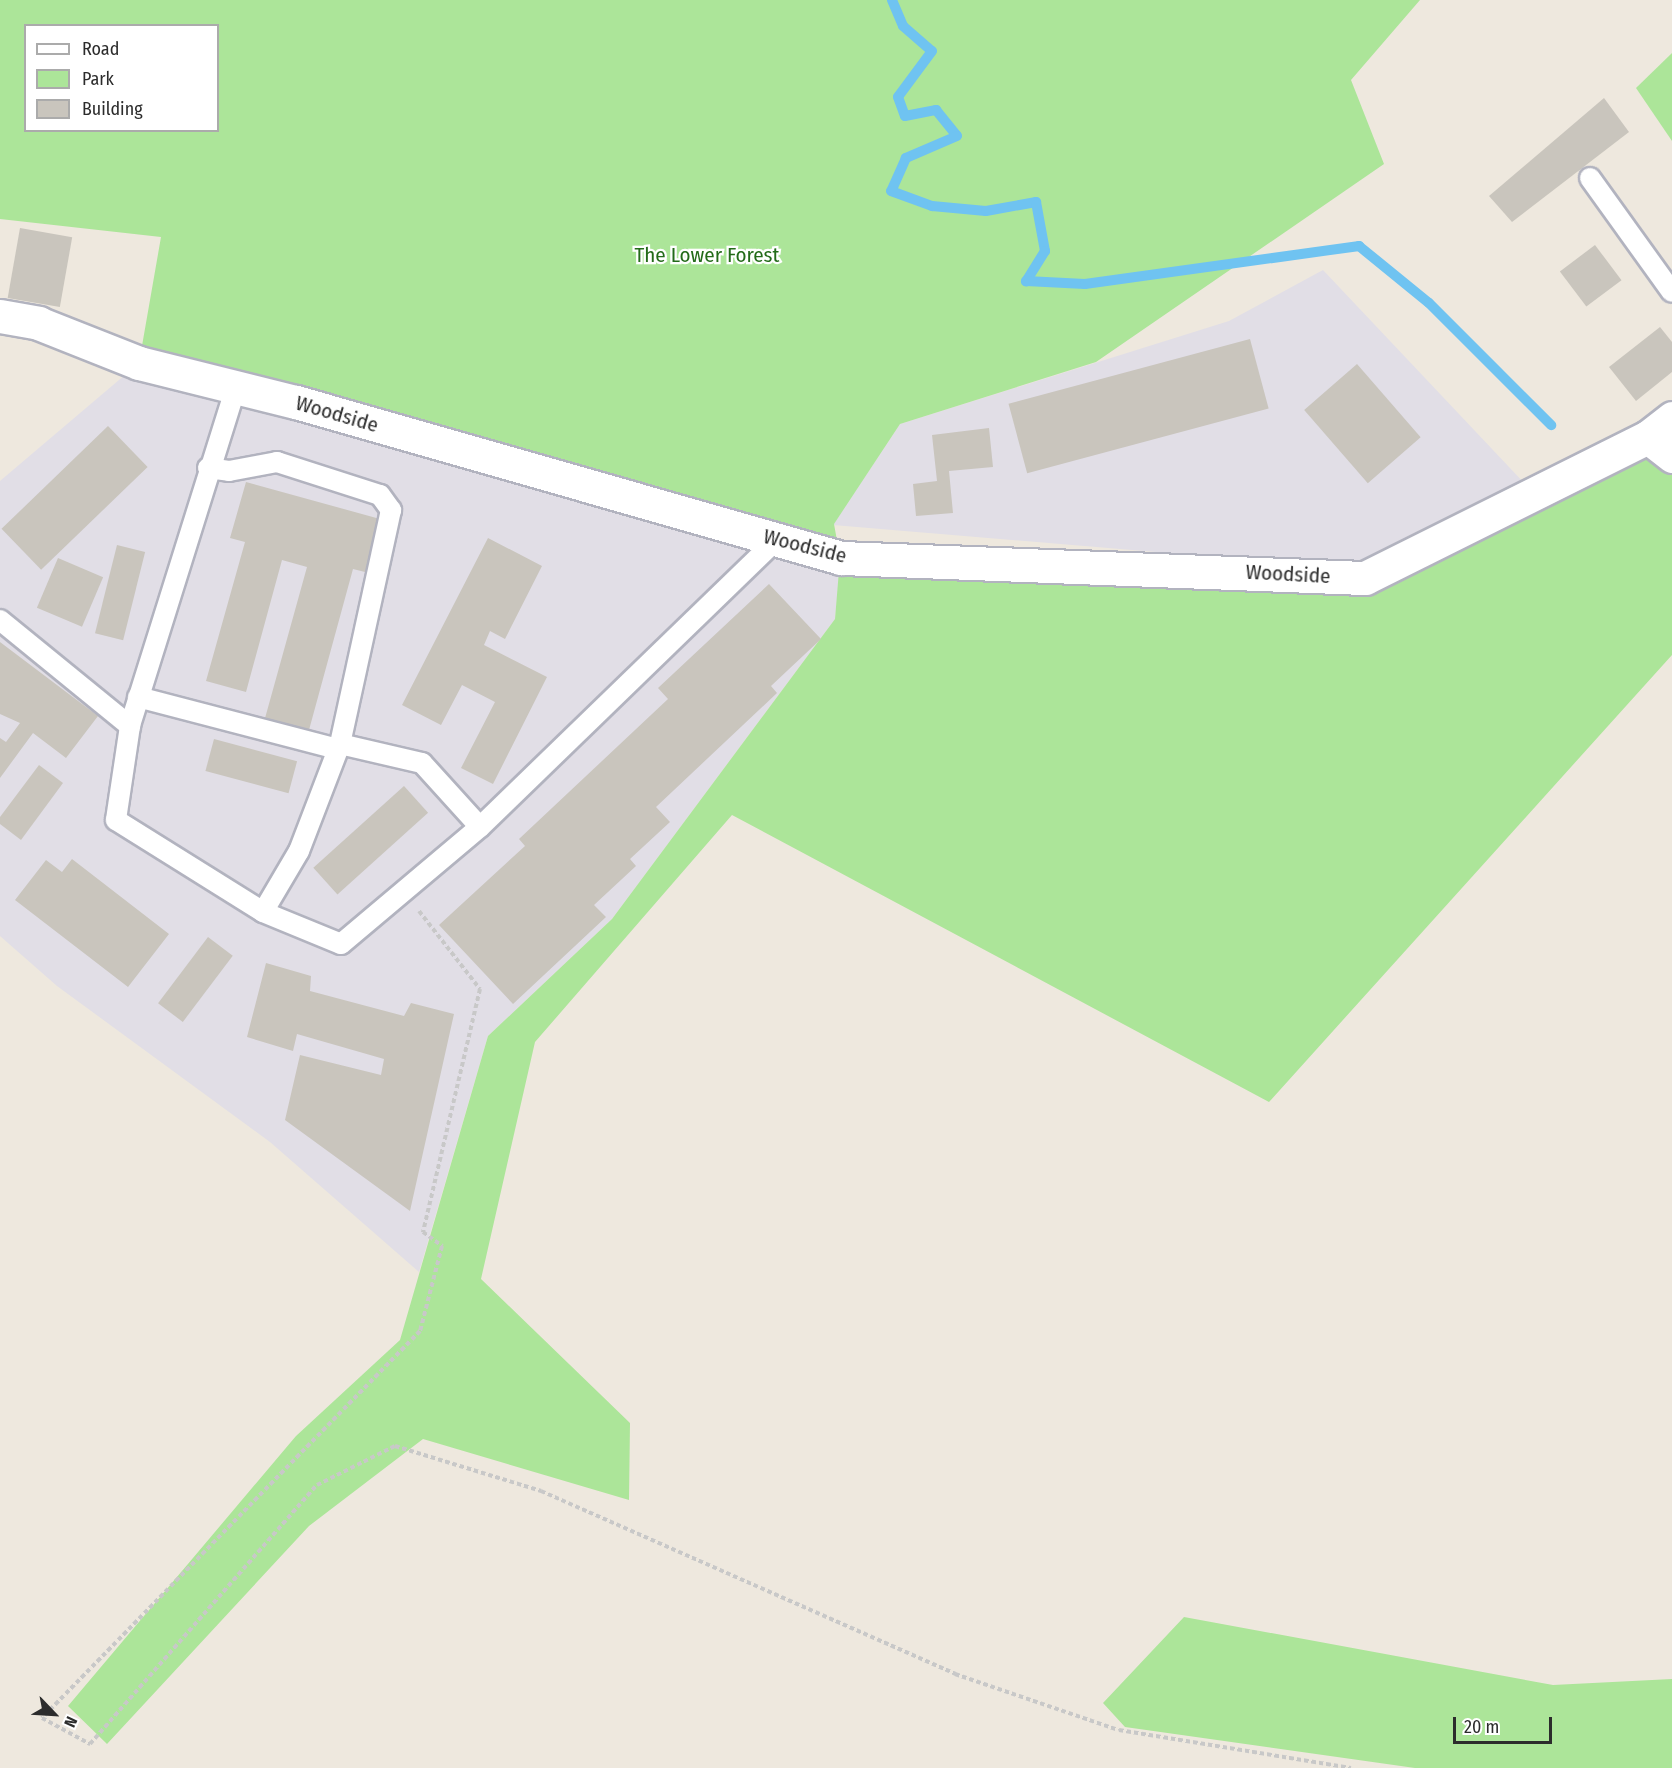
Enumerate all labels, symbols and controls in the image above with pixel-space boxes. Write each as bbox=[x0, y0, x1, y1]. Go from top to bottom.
legend bbox=[24, 24, 219, 132]
text: Road bbox=[82, 38, 119, 60]
text: Park bbox=[82, 68, 114, 90]
text: Building bbox=[82, 98, 143, 120]
park label: The Lower Forest bbox=[635, 242, 779, 268]
street label: Woodside bbox=[293, 390, 381, 438]
street label: Woodside bbox=[761, 524, 849, 568]
street label: Woodside bbox=[1245, 559, 1331, 589]
north arrow bbox=[24, 1684, 84, 1744]
scale bar bbox=[1456, 1705, 1555, 1743]
text: N bbox=[60, 1713, 81, 1730]
text: 20 m bbox=[1464, 1716, 1499, 1738]

